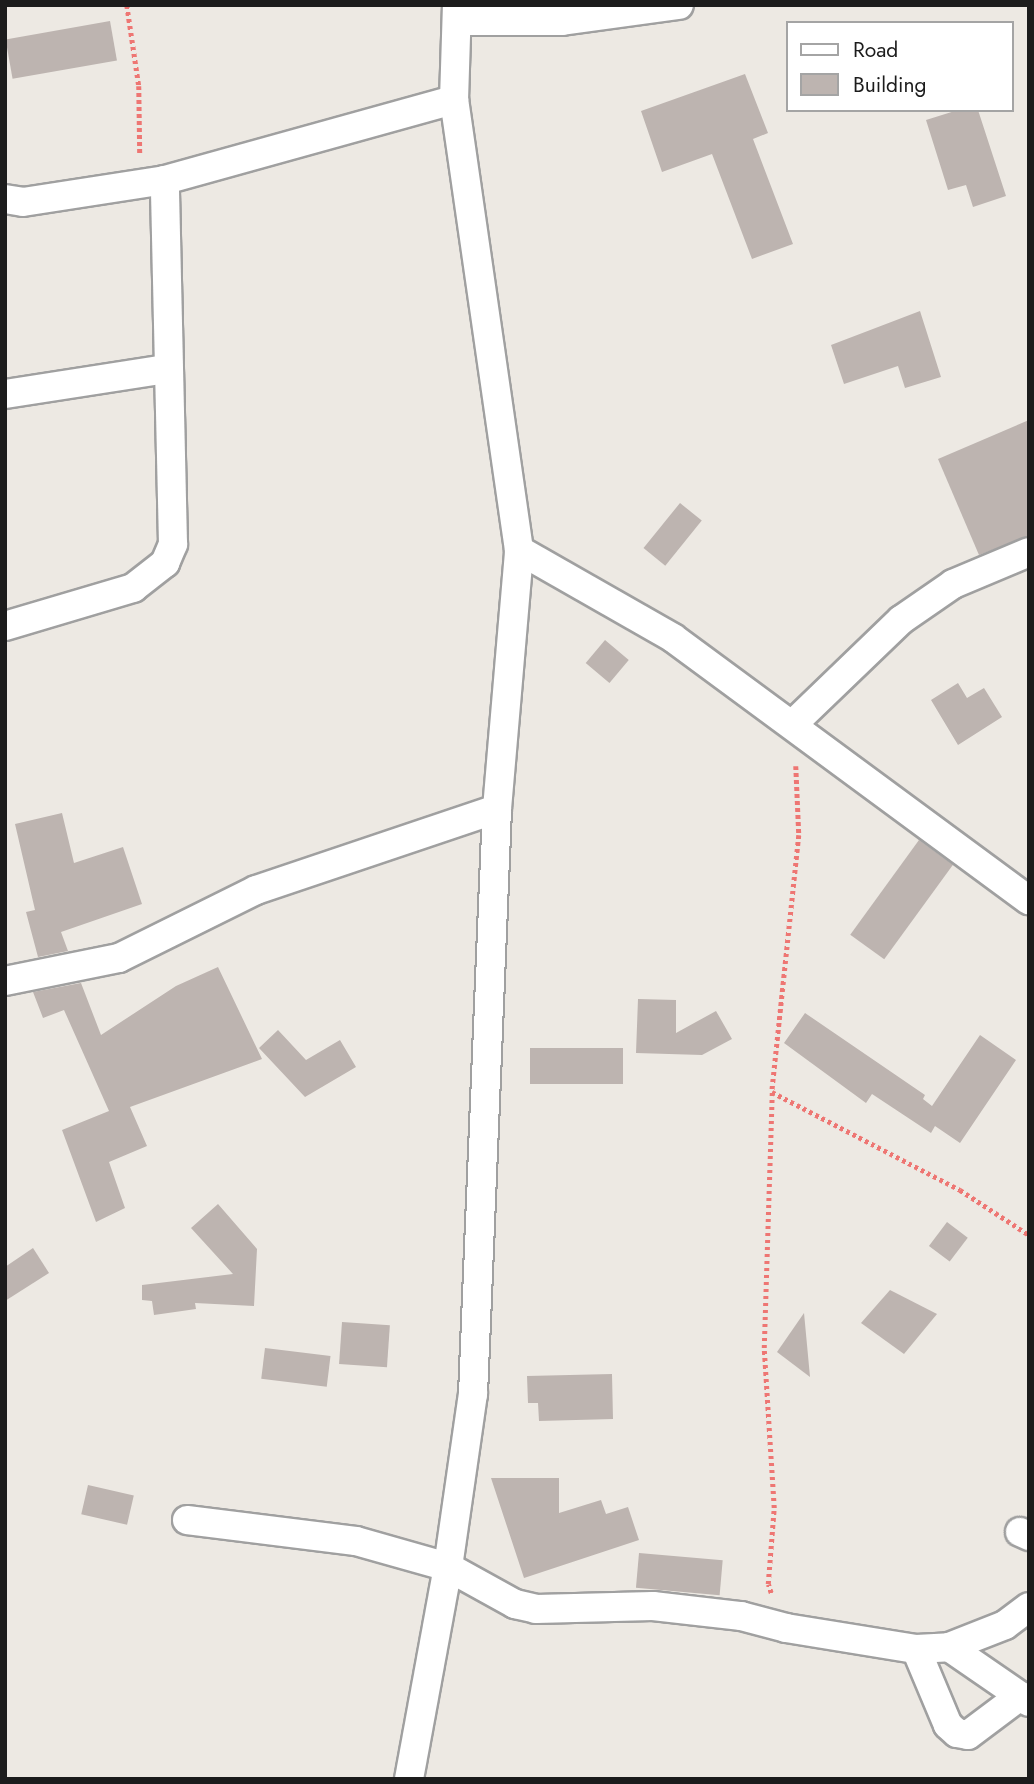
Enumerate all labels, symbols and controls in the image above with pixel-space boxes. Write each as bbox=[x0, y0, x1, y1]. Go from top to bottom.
legend bbox=[786, 21, 1013, 112]
text: Road bbox=[853, 35, 898, 65]
text: Building bbox=[853, 70, 926, 100]

